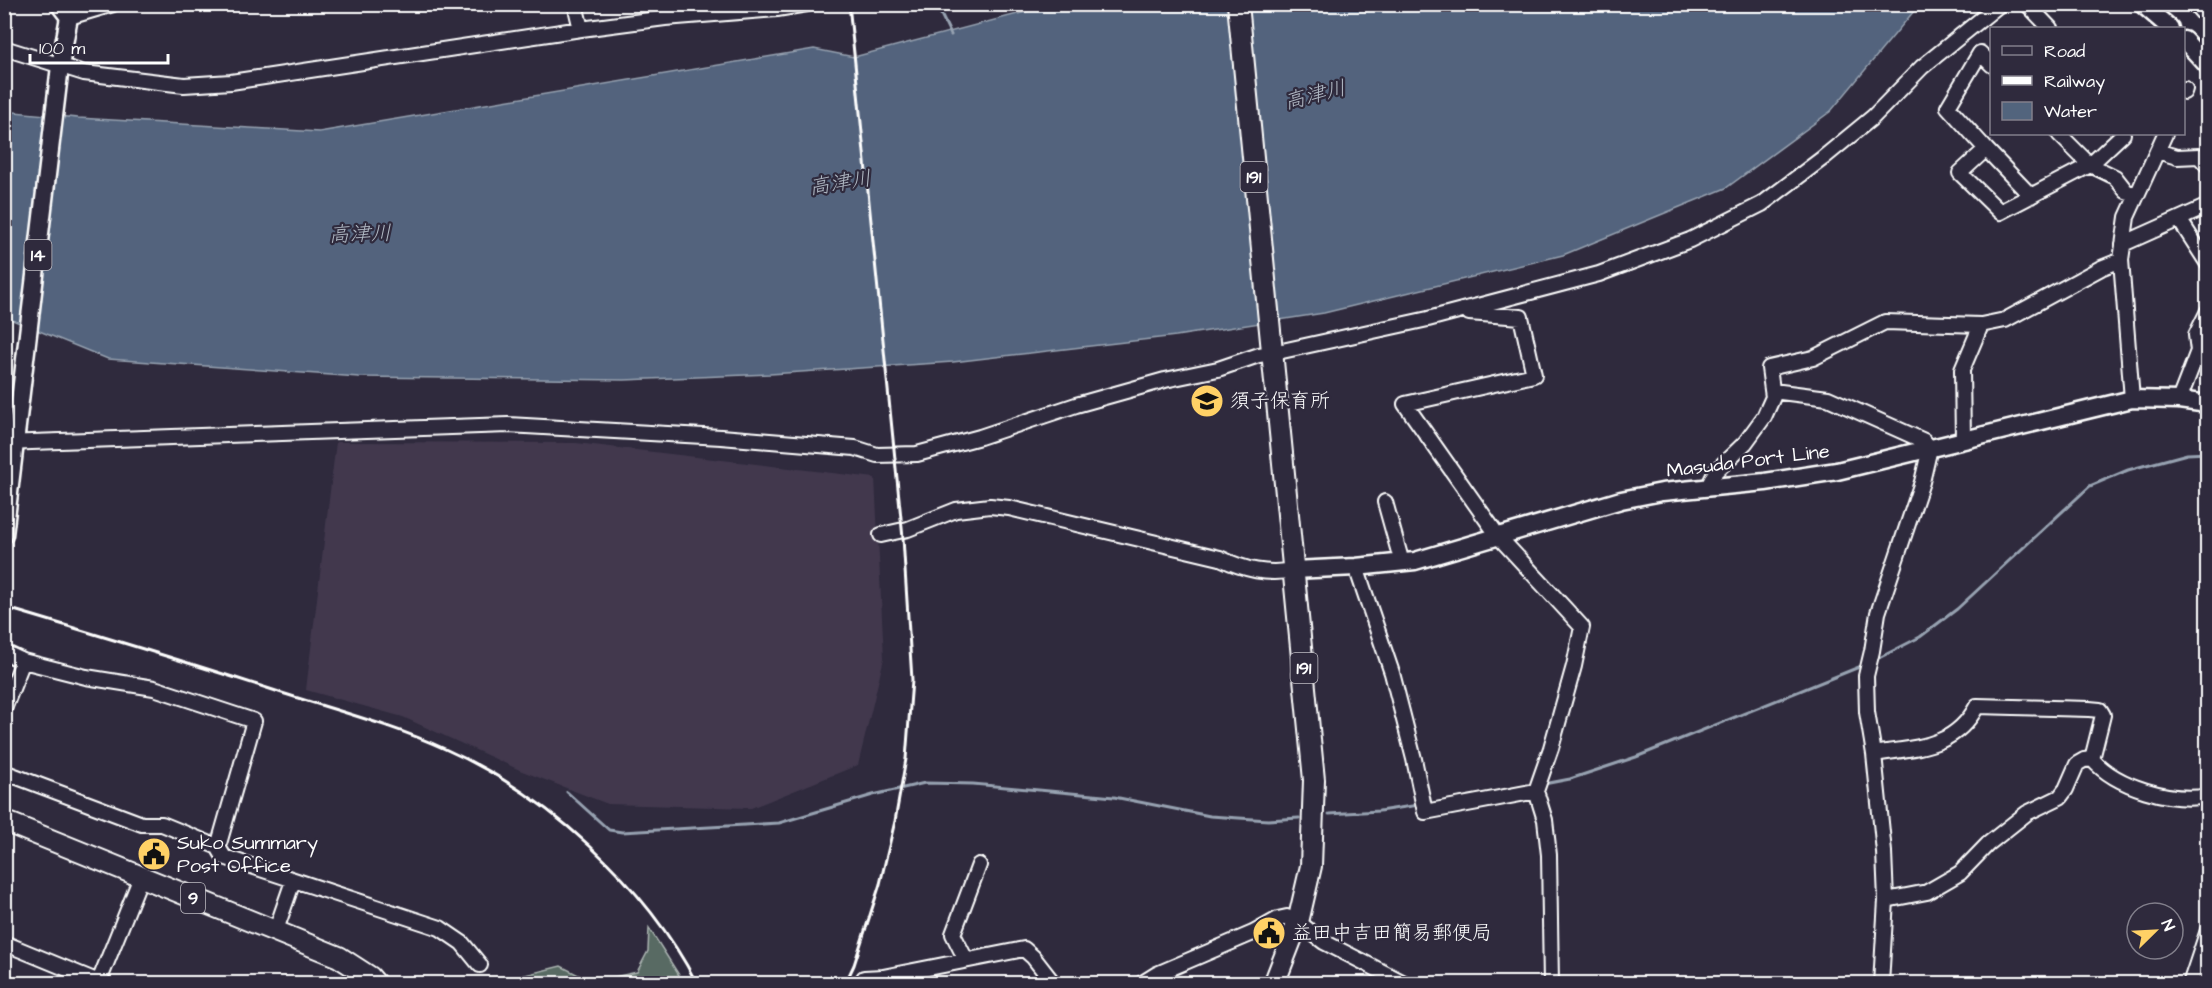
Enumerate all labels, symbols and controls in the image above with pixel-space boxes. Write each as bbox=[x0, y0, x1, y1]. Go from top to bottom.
scale bar bbox=[30, 27, 168, 65]
legend bbox=[1990, 27, 2185, 135]
text: 100 m bbox=[39, 36, 85, 61]
text: Road bbox=[2044, 39, 2085, 64]
text: Railway bbox=[2044, 69, 2105, 95]
water label: 高津川 bbox=[1281, 73, 1349, 117]
text: Water bbox=[2044, 99, 2097, 124]
road number: 191 bbox=[1240, 162, 1268, 192]
water label: 高津川 bbox=[807, 164, 873, 202]
water label: 高津川 bbox=[328, 218, 392, 250]
road number: 14 bbox=[24, 240, 51, 270]
school or university icon: 須子保育所 bbox=[1189, 383, 1225, 419]
place label: 須子保育所 bbox=[1230, 387, 1330, 415]
street label: Masuda Port Line bbox=[1665, 437, 1831, 485]
road number: 191 bbox=[1290, 653, 1318, 683]
place label: Suko Summary Post Office bbox=[177, 829, 318, 880]
public building icon: Suko Summary Post Office bbox=[136, 836, 172, 872]
road number: 9 bbox=[181, 883, 205, 913]
north arrow bbox=[2125, 901, 2185, 961]
public building icon: 益田中吉田簡易郵便局 bbox=[1251, 915, 1287, 951]
text: N bbox=[2156, 916, 2180, 934]
place label: 益田中吉田簡易郵便局 bbox=[1292, 919, 1492, 947]

